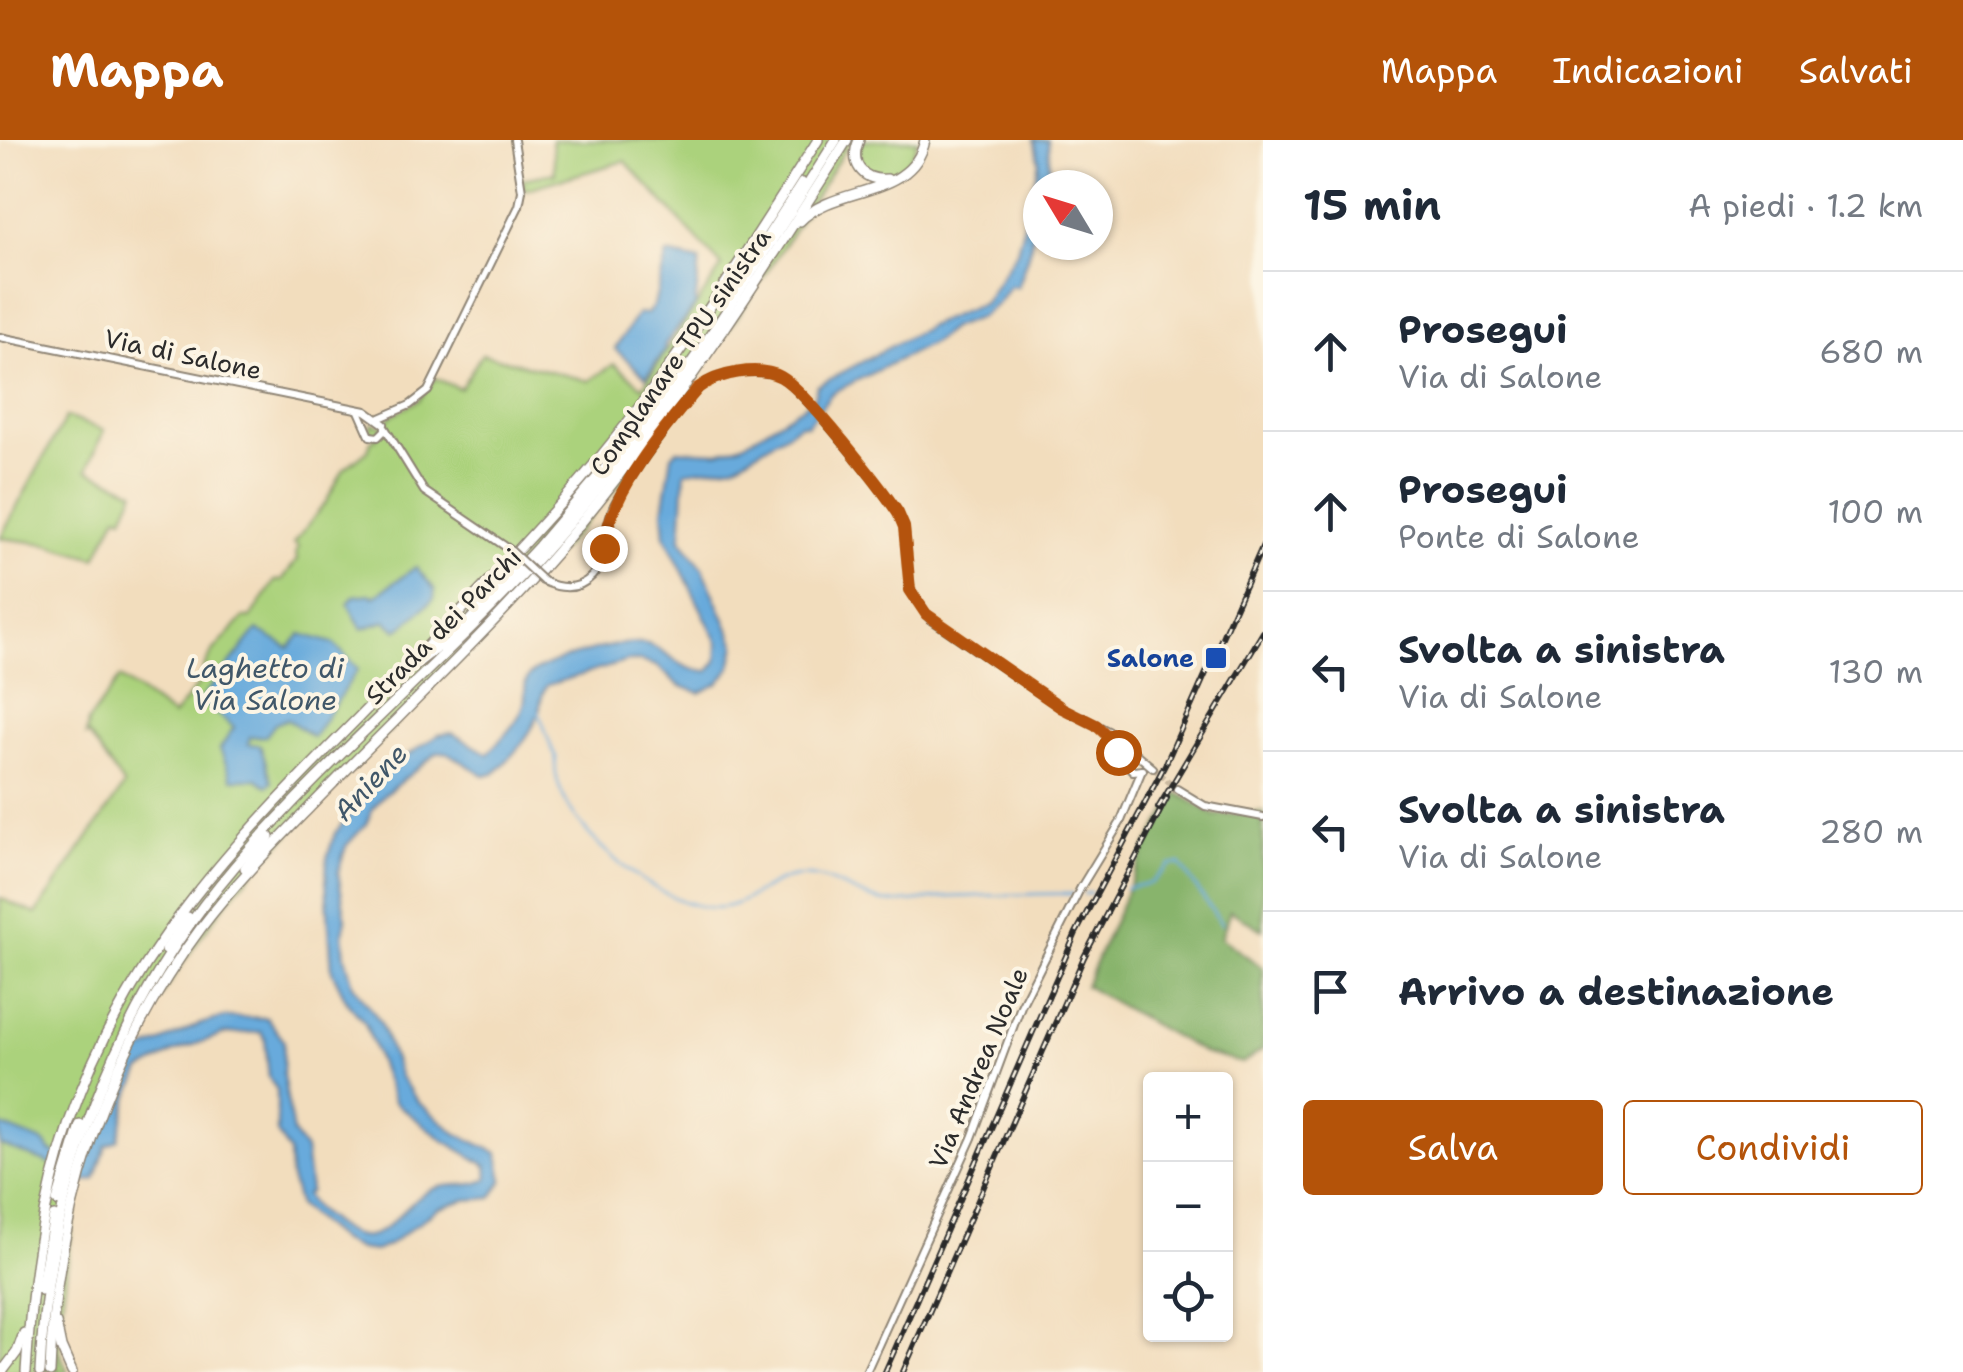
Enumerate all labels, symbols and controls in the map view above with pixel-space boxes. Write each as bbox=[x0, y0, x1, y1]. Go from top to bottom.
text: Mappa bbox=[50, 38, 224, 102]
text: Mappa bbox=[1381, 47, 1497, 94]
text: Indicazioni bbox=[1552, 47, 1744, 94]
text: Salvati bbox=[1799, 47, 1913, 94]
north arrow bbox=[1023, 170, 1113, 260]
text: 15 min bbox=[1303, 177, 1441, 233]
text: A piedi · 1.2 km bbox=[1688, 184, 1923, 227]
street label: Complanare TPU sinistra bbox=[582, 221, 779, 482]
text: Prosegui bbox=[1398, 304, 1568, 355]
street label: Via di Salone bbox=[101, 321, 265, 387]
icon: ahead bbox=[1303, 324, 1358, 379]
text: 680 m bbox=[1819, 330, 1923, 373]
text: Via di Salone bbox=[1398, 355, 1602, 398]
text: Prosegui bbox=[1398, 464, 1568, 515]
icon: ahead bbox=[1303, 484, 1358, 539]
text: 100 m bbox=[1827, 490, 1923, 533]
text: Ponte di Salone bbox=[1398, 515, 1640, 558]
route end bbox=[582, 526, 628, 572]
street label: Strada dei Parchi bbox=[357, 540, 529, 712]
text: Svolta a sinistra bbox=[1398, 624, 1725, 675]
place label: Salone bbox=[1107, 641, 1194, 675]
icon: left bbox=[1303, 644, 1358, 699]
marker: Salone bbox=[1203, 645, 1229, 671]
water label: Laghetto di Via Salone bbox=[186, 649, 345, 719]
text: 130 m bbox=[1828, 650, 1923, 693]
text: Via di Salone bbox=[1398, 675, 1602, 718]
route start bbox=[1096, 730, 1142, 776]
water label: Aniene bbox=[324, 735, 416, 829]
text: Svolta a sinistra bbox=[1398, 784, 1725, 835]
icon: left bbox=[1303, 804, 1358, 859]
text: 280 m bbox=[1819, 810, 1923, 853]
text: Via di Salone bbox=[1398, 835, 1602, 878]
street label: Via Andrea Noale bbox=[920, 962, 1036, 1174]
icon: arrive bbox=[1303, 964, 1358, 1019]
text: Arrivo a destinazione bbox=[1398, 966, 1834, 1017]
map controls bbox=[1143, 1072, 1233, 1342]
button: + bbox=[1143, 1072, 1233, 1162]
button: Salva bbox=[1303, 1100, 1603, 1195]
button: Condividi bbox=[1623, 1100, 1923, 1195]
button: − bbox=[1143, 1162, 1233, 1252]
button: locate bbox=[1143, 1252, 1233, 1342]

